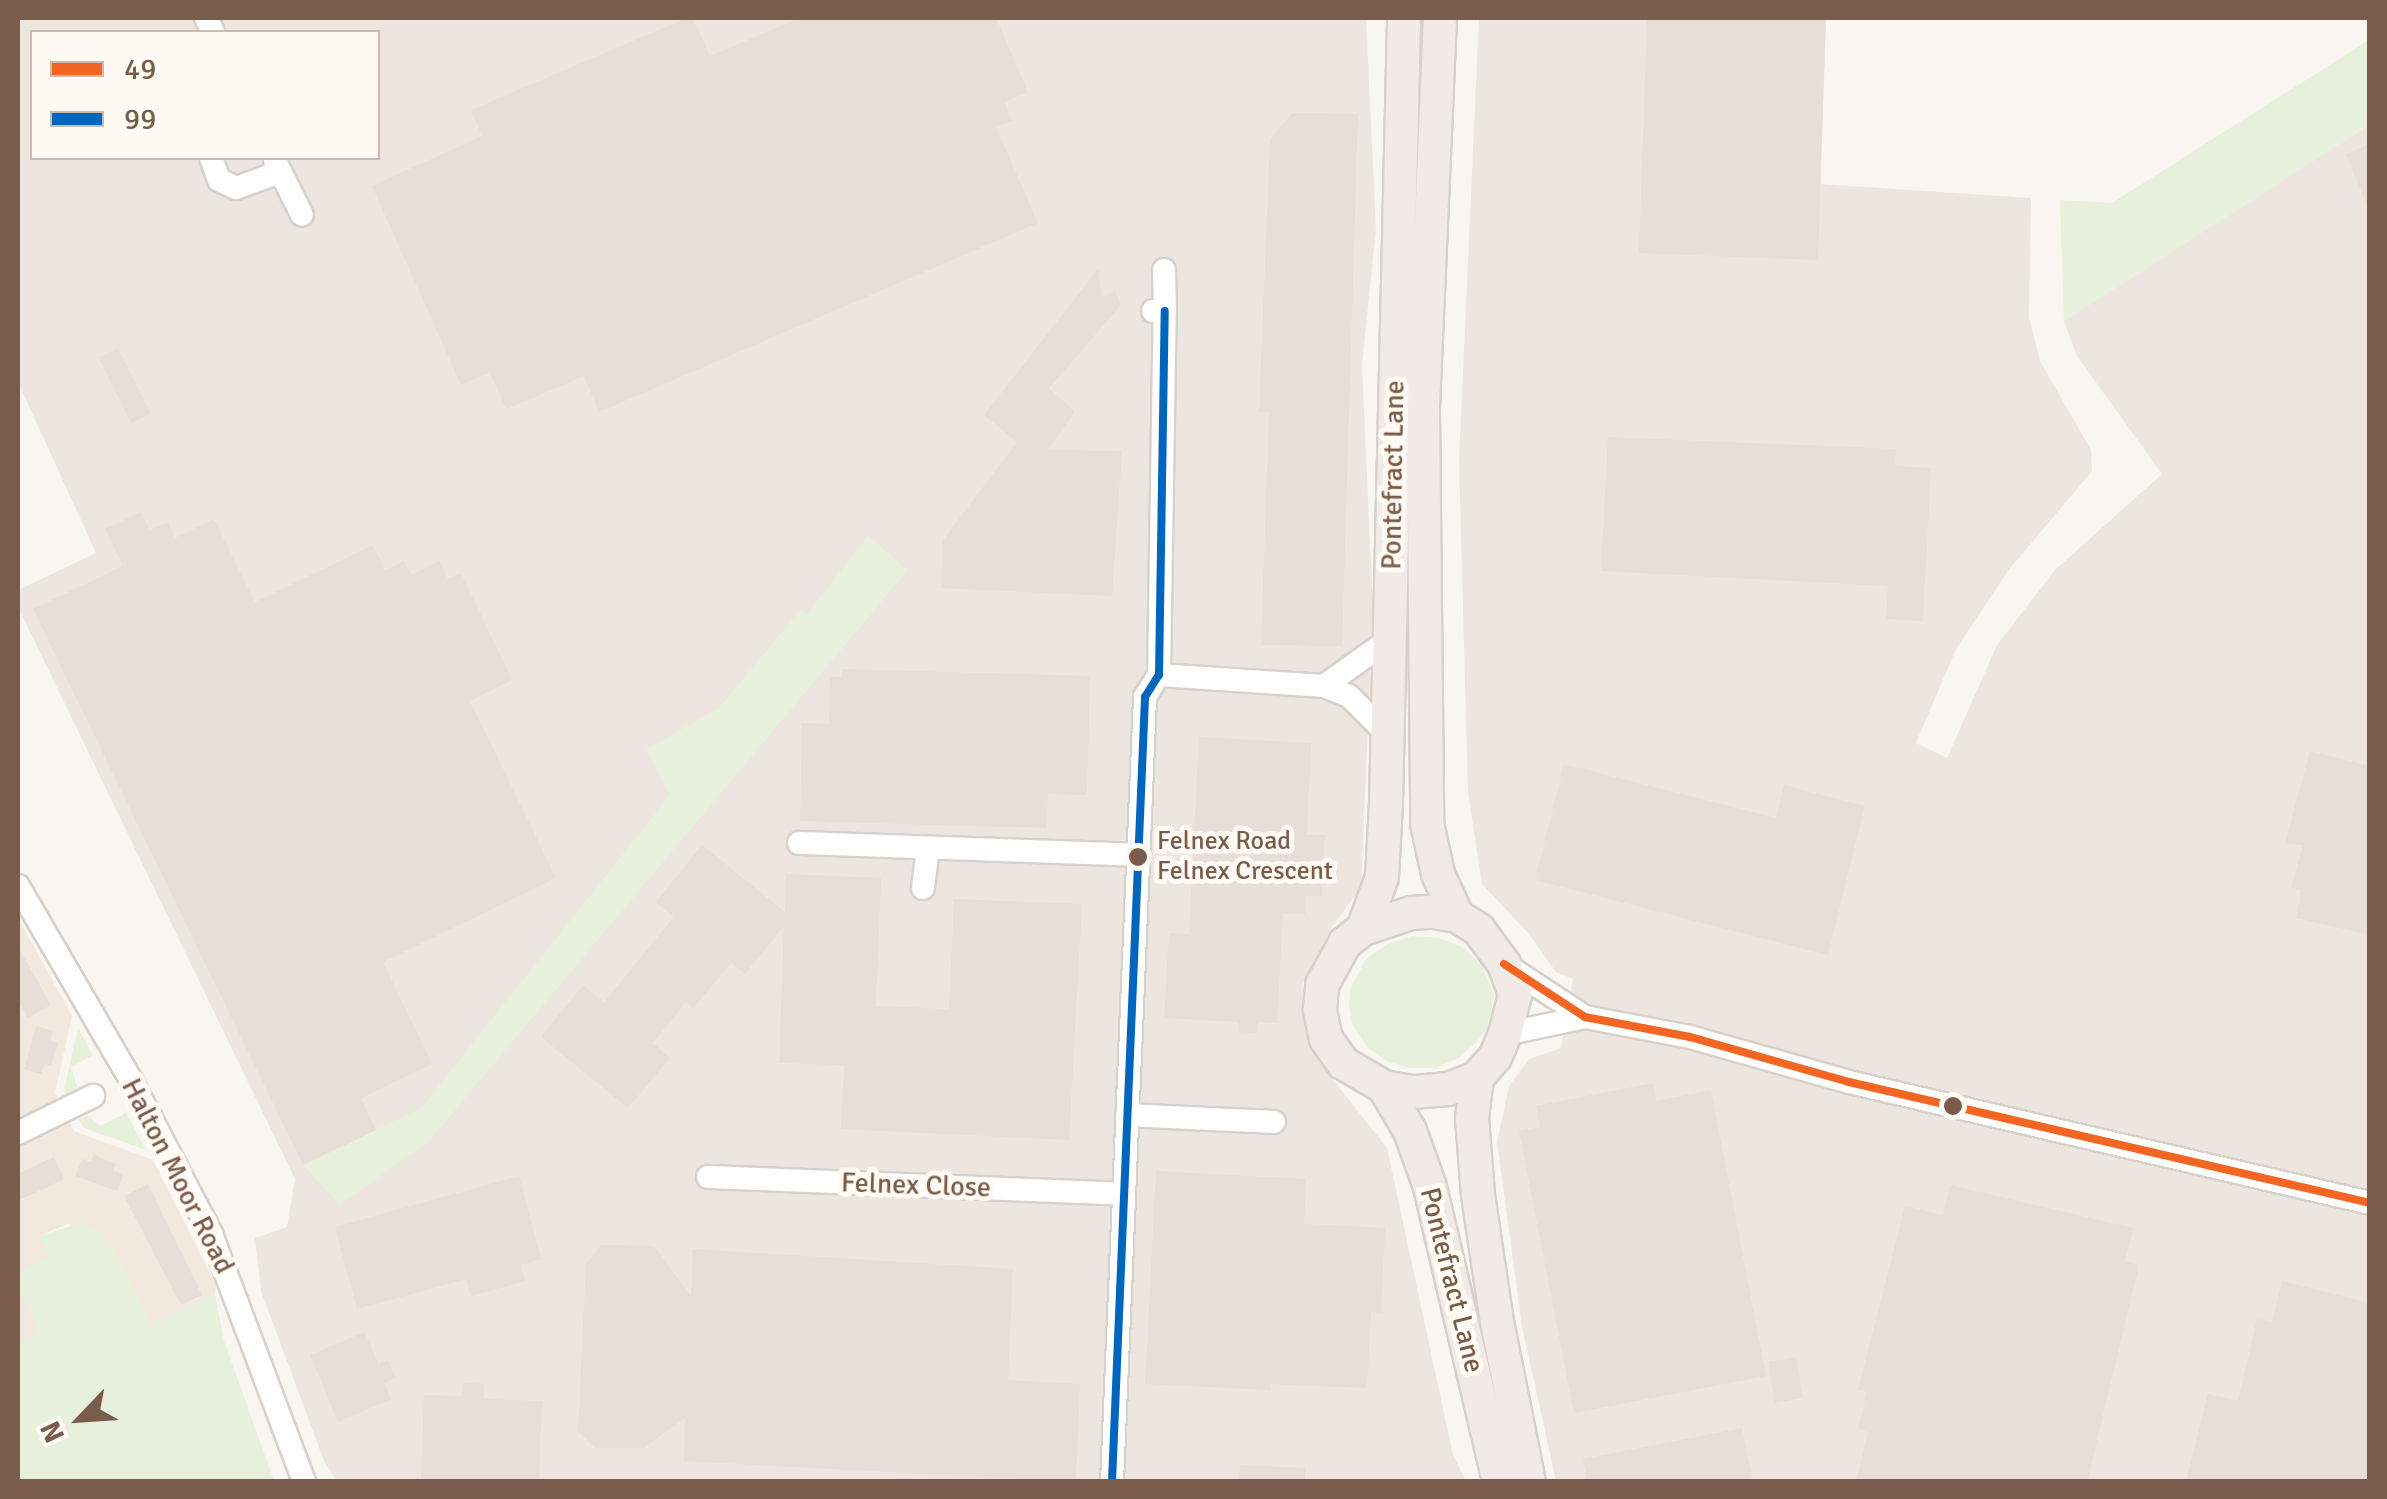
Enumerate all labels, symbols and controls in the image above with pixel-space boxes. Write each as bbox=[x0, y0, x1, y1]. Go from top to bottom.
legend bbox=[30, 30, 380, 160]
text: 49 bbox=[124, 51, 156, 88]
text: 99 bbox=[124, 101, 156, 138]
street label: Pontefract Lane bbox=[1375, 380, 1411, 570]
place label: Felnex Road Felnex Crescent bbox=[1157, 826, 1333, 888]
marker: Felnex Road Felnex Crescent bbox=[1128, 847, 1148, 867]
street label: Halton Moor Road bbox=[114, 1073, 242, 1279]
unlabelled marker bbox=[1943, 1096, 1963, 1116]
street label: Felnex Close bbox=[840, 1166, 992, 1204]
street label: Pontefract Lane bbox=[1413, 1184, 1491, 1376]
north arrow bbox=[30, 1369, 130, 1469]
text: N bbox=[33, 1416, 72, 1448]

